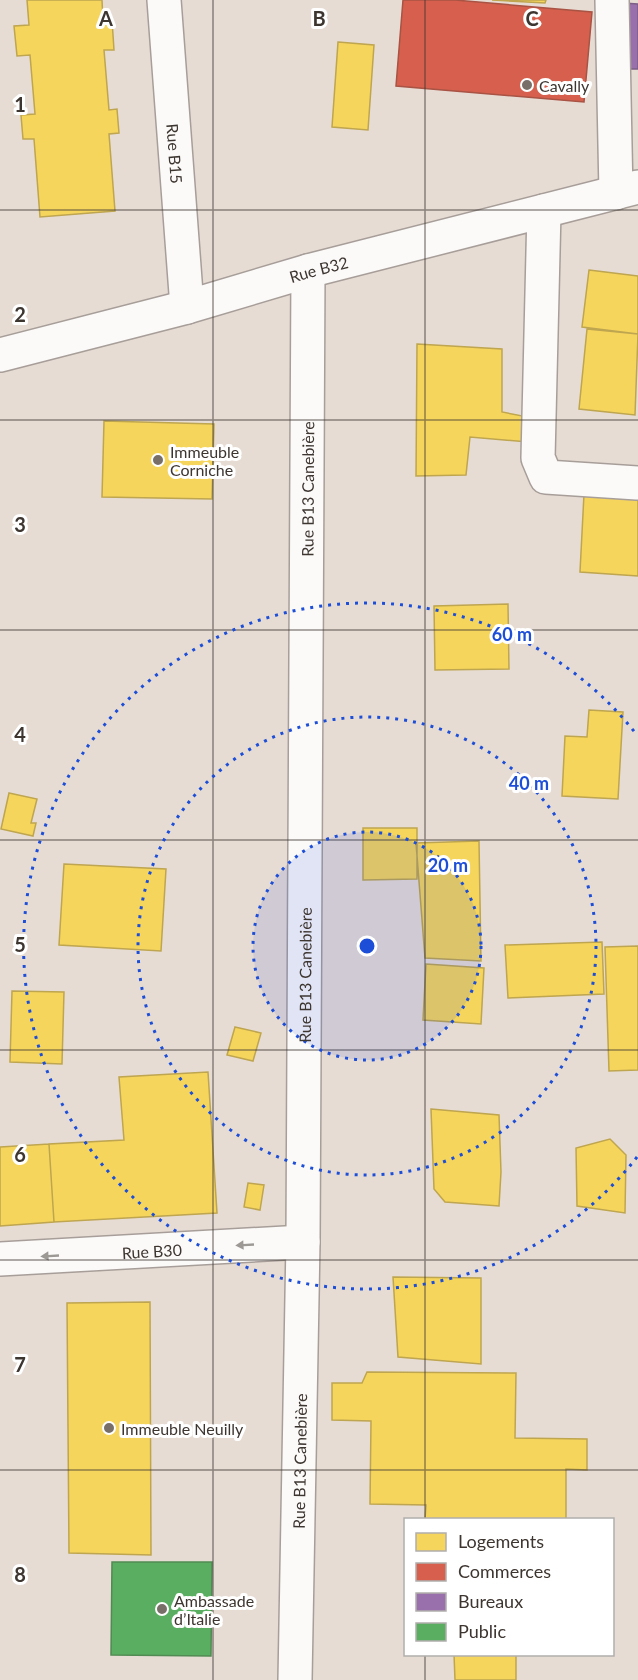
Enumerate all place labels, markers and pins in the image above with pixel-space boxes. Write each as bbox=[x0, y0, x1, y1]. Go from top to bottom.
place label: Cavally bbox=[539, 76, 590, 95]
marker: Cavally bbox=[520, 78, 534, 92]
place label: Immeuble Corniche bbox=[170, 442, 239, 479]
marker: Immeuble Corniche bbox=[151, 453, 165, 467]
centre of rings bbox=[357, 936, 377, 956]
place label: Immeuble Neuilly bbox=[121, 1419, 244, 1438]
marker: Immeuble Neuilly bbox=[102, 1421, 116, 1435]
place label: Ambassade d’Italie bbox=[174, 1591, 254, 1628]
marker: Ambassade d’Italie bbox=[155, 1602, 169, 1616]

